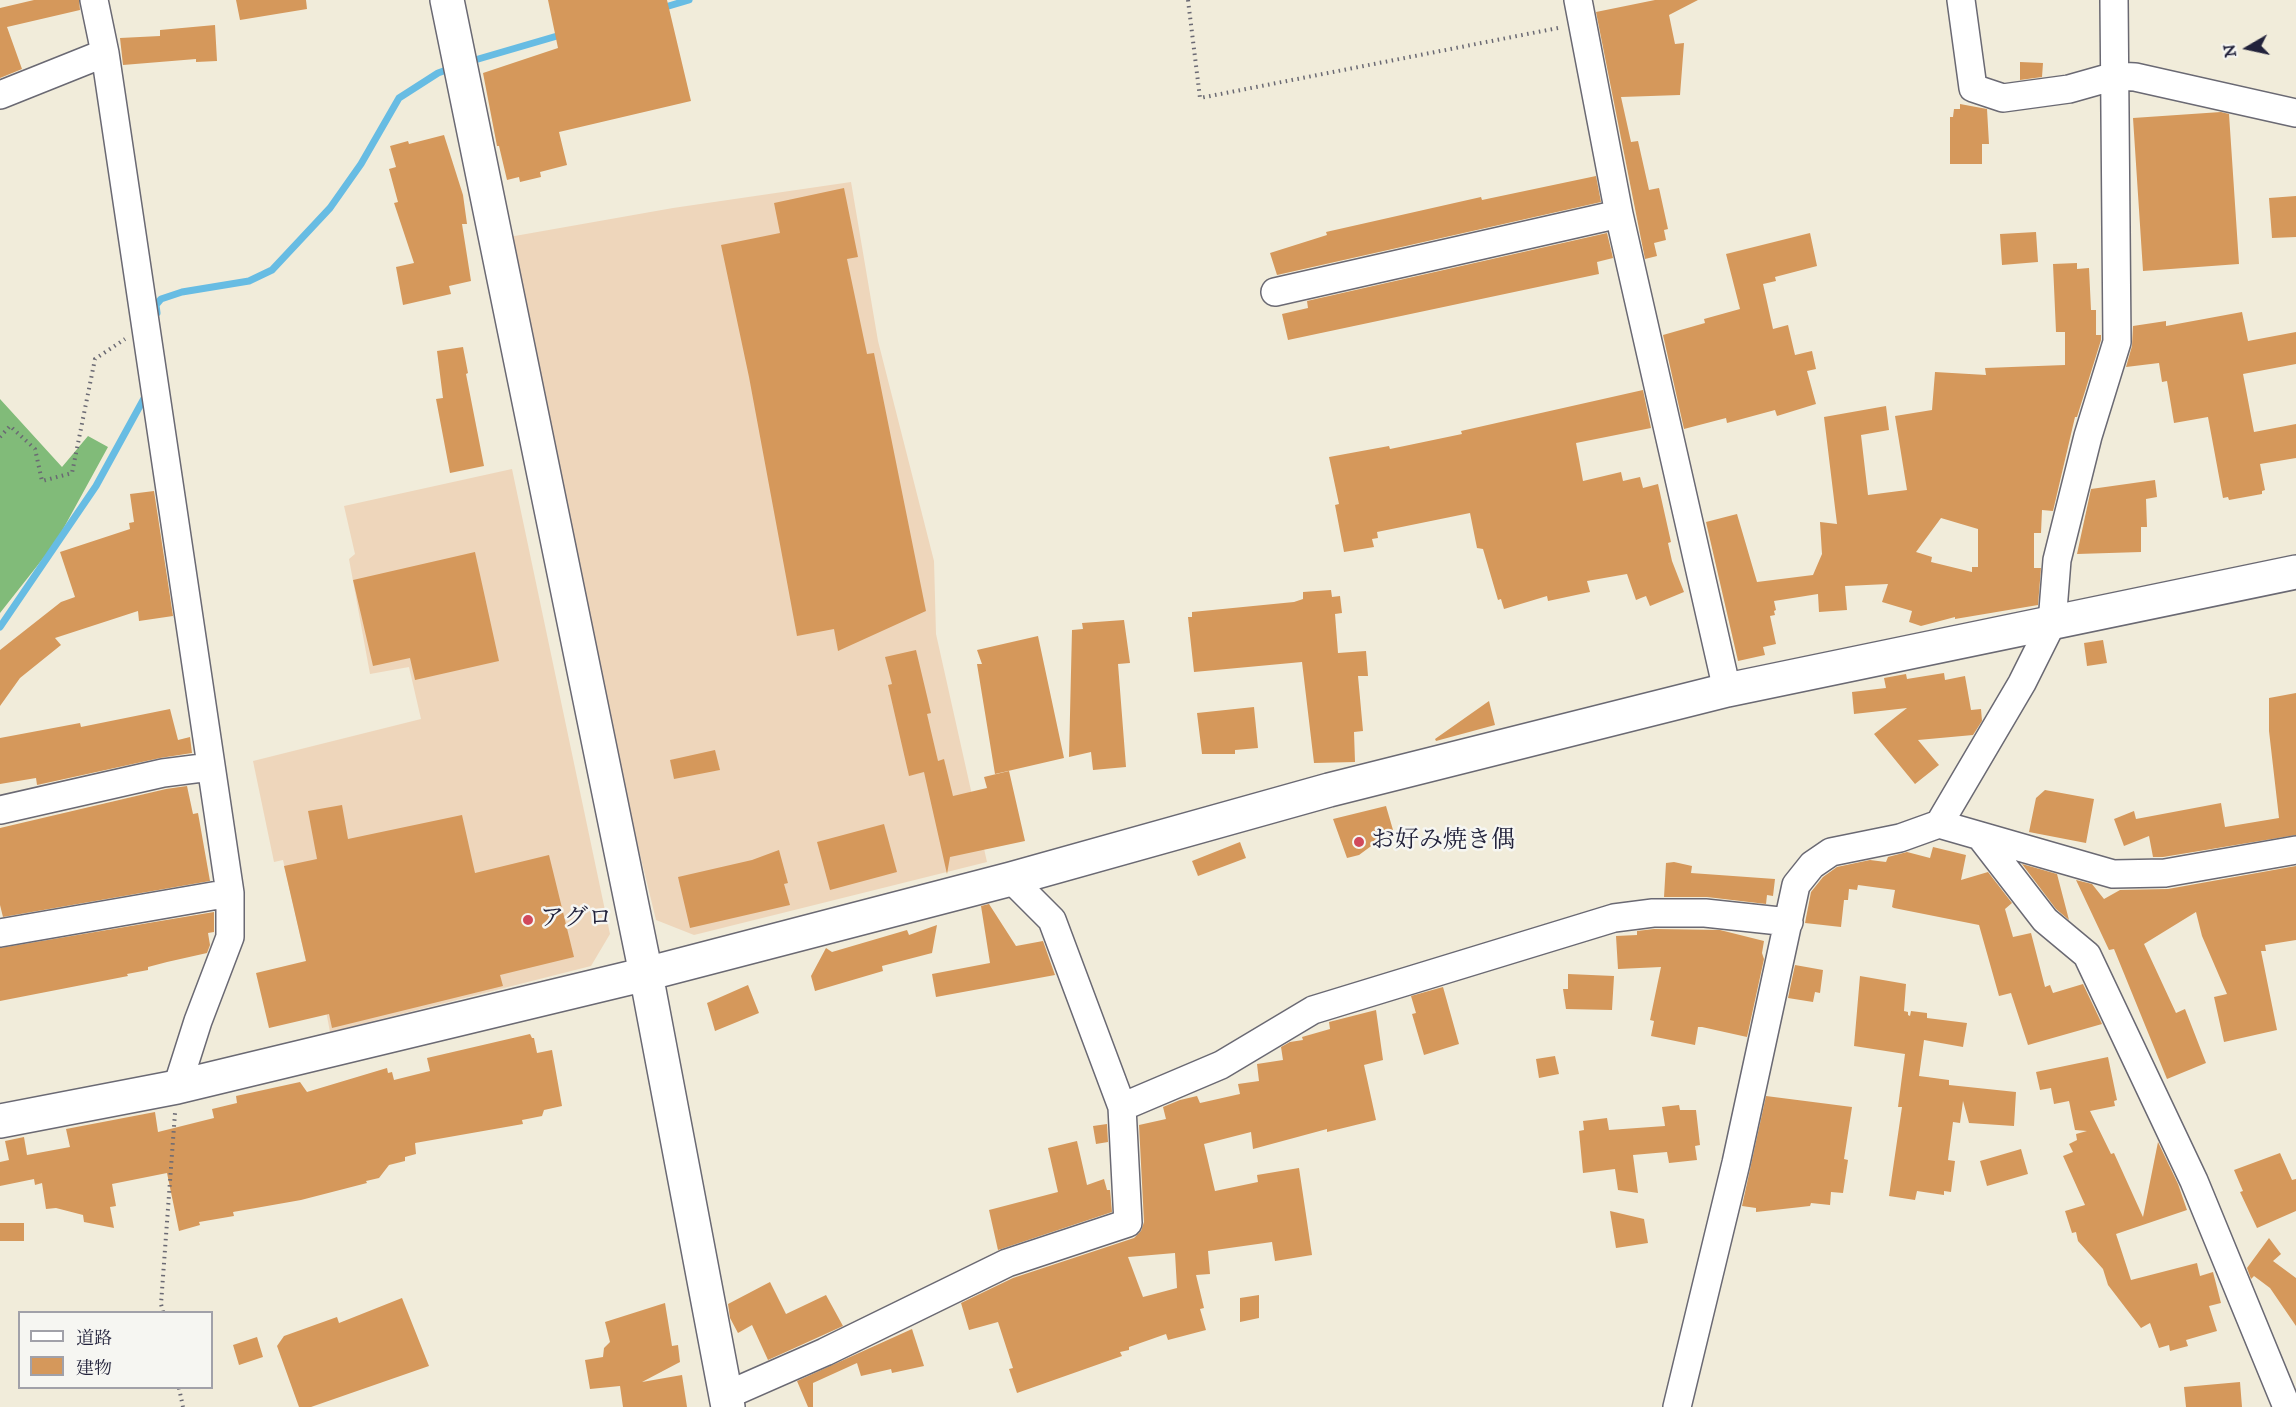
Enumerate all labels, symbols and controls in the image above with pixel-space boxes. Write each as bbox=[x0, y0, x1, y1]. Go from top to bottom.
north arrow bbox=[2218, 18, 2278, 78]
text: N bbox=[2219, 43, 2241, 59]
place label: お好み焼き偶 bbox=[1371, 828, 1515, 856]
marker: お好み焼き偶 bbox=[1352, 835, 1366, 849]
place label: アグロ bbox=[540, 906, 612, 934]
marker: アグロ bbox=[521, 913, 535, 927]
legend bbox=[18, 1311, 213, 1389]
text: 道路 bbox=[76, 1328, 112, 1350]
text: 建物 bbox=[76, 1358, 112, 1380]

